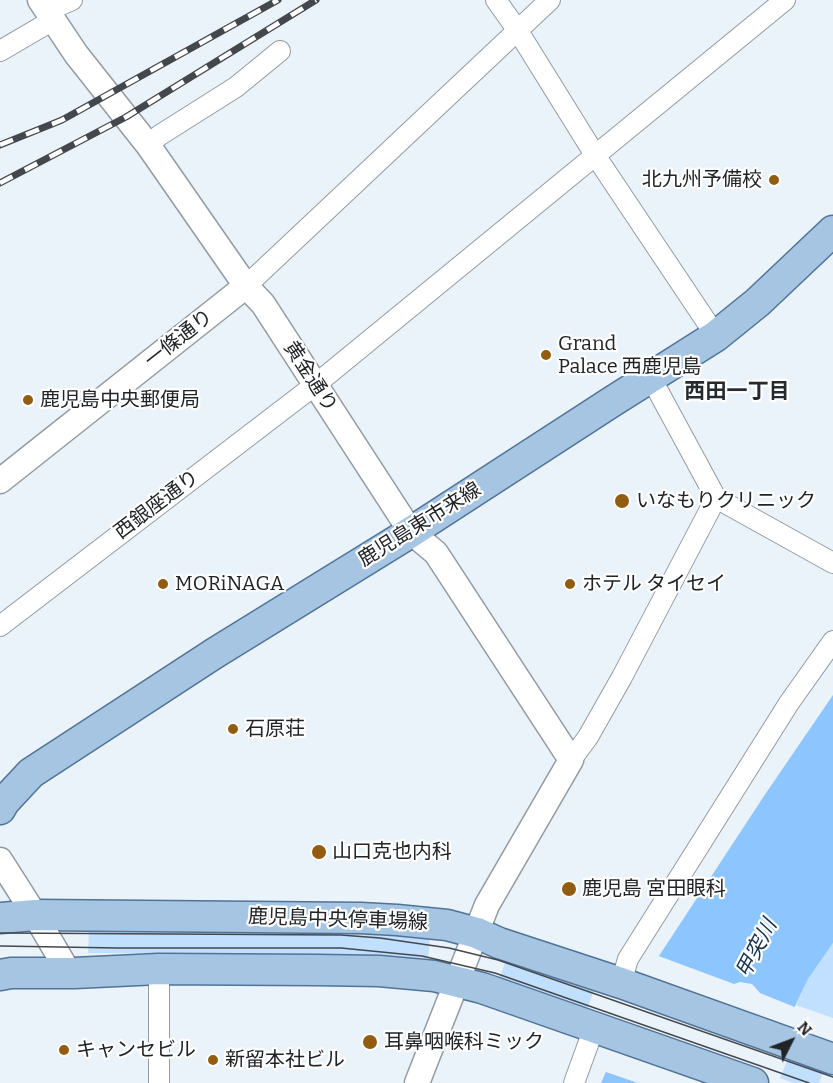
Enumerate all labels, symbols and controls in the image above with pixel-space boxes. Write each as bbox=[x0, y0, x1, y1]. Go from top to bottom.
place label: 北九州予備校 bbox=[642, 168, 762, 192]
marker: 北九州予備校 bbox=[767, 173, 781, 187]
street label: 一條通り bbox=[140, 305, 218, 373]
place label: Grand Palace 西鹿児島 bbox=[558, 332, 702, 379]
street label: 黄金通り bbox=[278, 337, 342, 417]
marker: Grand Palace 西鹿児島 bbox=[539, 348, 553, 362]
district label: 西田一丁目 bbox=[685, 379, 789, 405]
place label: 鹿児島中央郵便局 bbox=[40, 388, 200, 412]
marker: 鹿児島中央郵便局 bbox=[21, 393, 35, 407]
street label: 西銀座通り bbox=[110, 465, 204, 545]
street label: 鹿児島東市来線 bbox=[354, 478, 486, 572]
place label: いなもりクリニック bbox=[636, 489, 816, 513]
marker: いなもりクリニック bbox=[613, 492, 631, 510]
place label: MORiNAGA bbox=[175, 572, 284, 596]
place label: ホテル タイセイ bbox=[582, 572, 726, 596]
marker: MORiNAGA bbox=[156, 577, 170, 591]
marker: ホテル タイセイ bbox=[563, 577, 577, 591]
place label: 石原荘 bbox=[245, 717, 305, 741]
marker: 石原荘 bbox=[226, 722, 240, 736]
place label: 山口克也内科 bbox=[332, 840, 452, 864]
marker: 山口克也内科 bbox=[310, 843, 328, 861]
place label: 鹿児島 宮田眼科 bbox=[582, 877, 726, 901]
marker: 鹿児島 宮田眼科 bbox=[560, 880, 578, 898]
street label: 鹿児島中央停車場線 bbox=[248, 905, 428, 935]
water label: 甲突川 bbox=[731, 915, 783, 983]
north arrow bbox=[761, 1011, 821, 1071]
text: N bbox=[794, 1018, 816, 1040]
place label: 耳鼻咽喉科ミック bbox=[384, 1030, 544, 1054]
marker: 耳鼻咽喉科ミック bbox=[361, 1033, 379, 1051]
place label: キャンセビル bbox=[76, 1038, 196, 1062]
marker: キャンセビル bbox=[57, 1043, 71, 1057]
place label: 新留本社ビル bbox=[225, 1048, 345, 1072]
marker: 新留本社ビル bbox=[206, 1053, 220, 1067]

